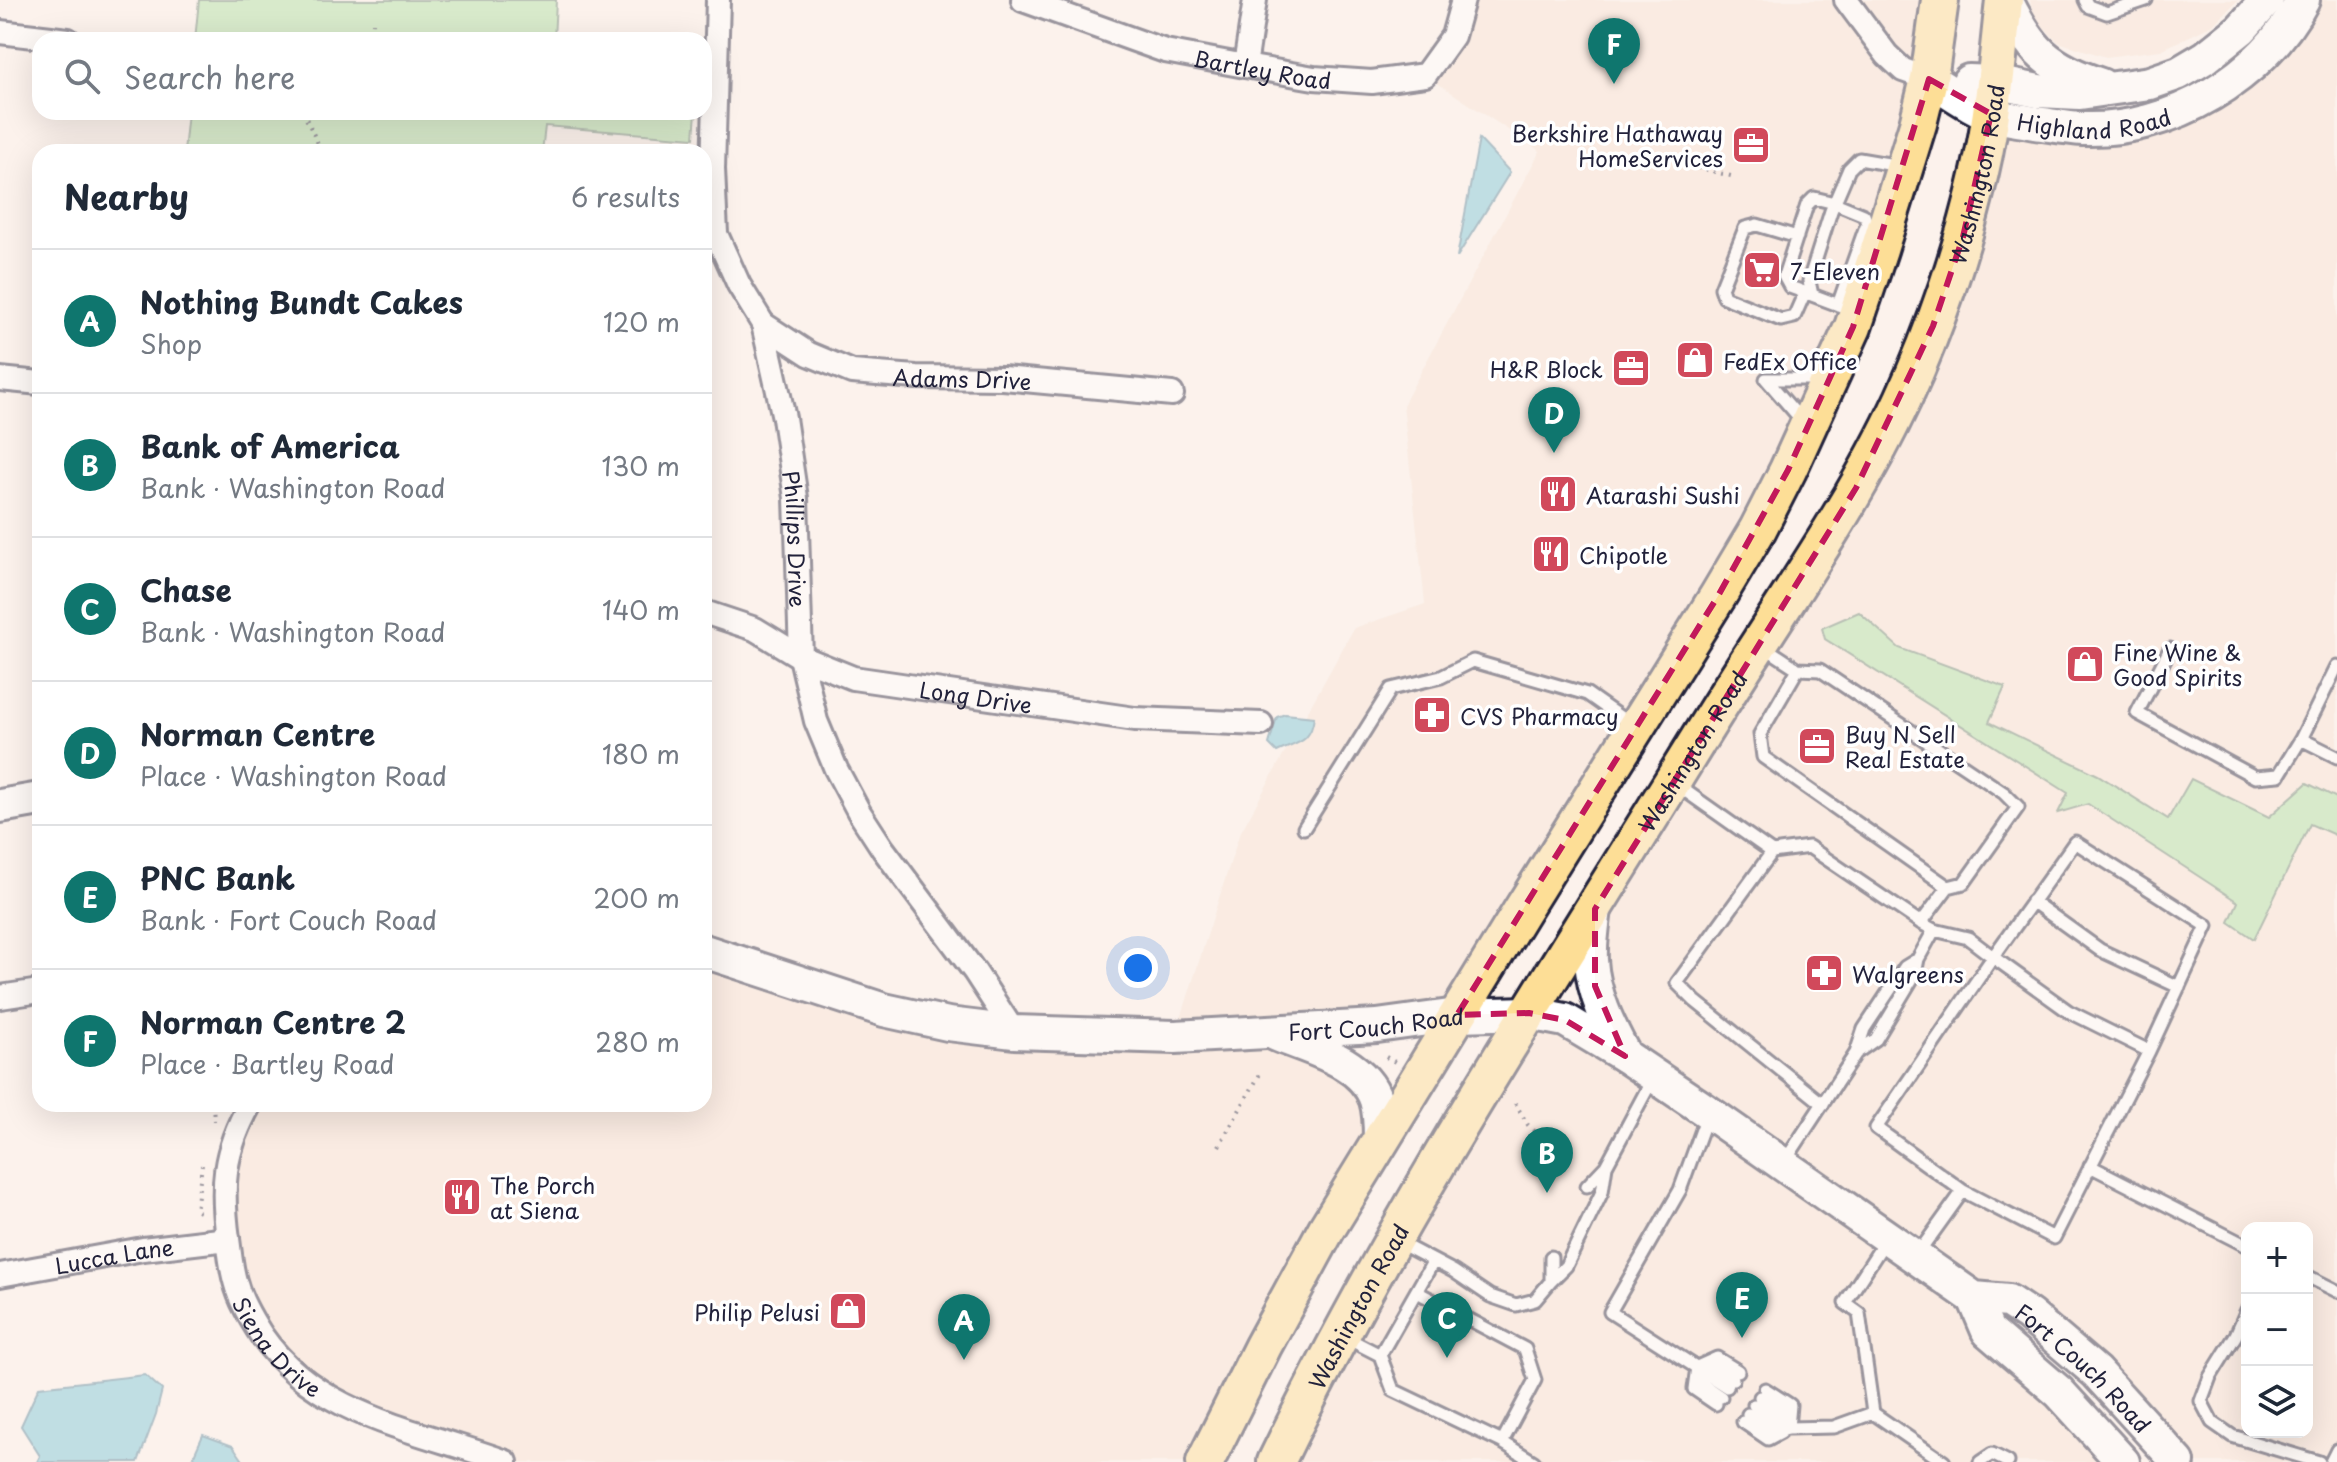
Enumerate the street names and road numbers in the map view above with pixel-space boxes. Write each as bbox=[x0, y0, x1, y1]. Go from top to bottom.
street label: Bartley Road bbox=[1191, 40, 1332, 96]
street label: Washington Road bbox=[1939, 82, 2011, 268]
street label: Highland Road bbox=[2015, 99, 2175, 146]
street label: Adams Drive bbox=[892, 359, 1033, 397]
street label: Phillips Drive bbox=[776, 468, 816, 608]
street label: Washington Road bbox=[1629, 664, 1754, 838]
street label: Long Drive bbox=[918, 671, 1034, 720]
street label: Fort Couch Road bbox=[1287, 998, 1464, 1047]
street label: Washington Road bbox=[1299, 1217, 1416, 1394]
street label: Lucca Lane bbox=[52, 1229, 175, 1281]
street label: Siena Drive bbox=[226, 1291, 329, 1404]
street label: Fort Couch Road bbox=[2009, 1294, 2159, 1439]

